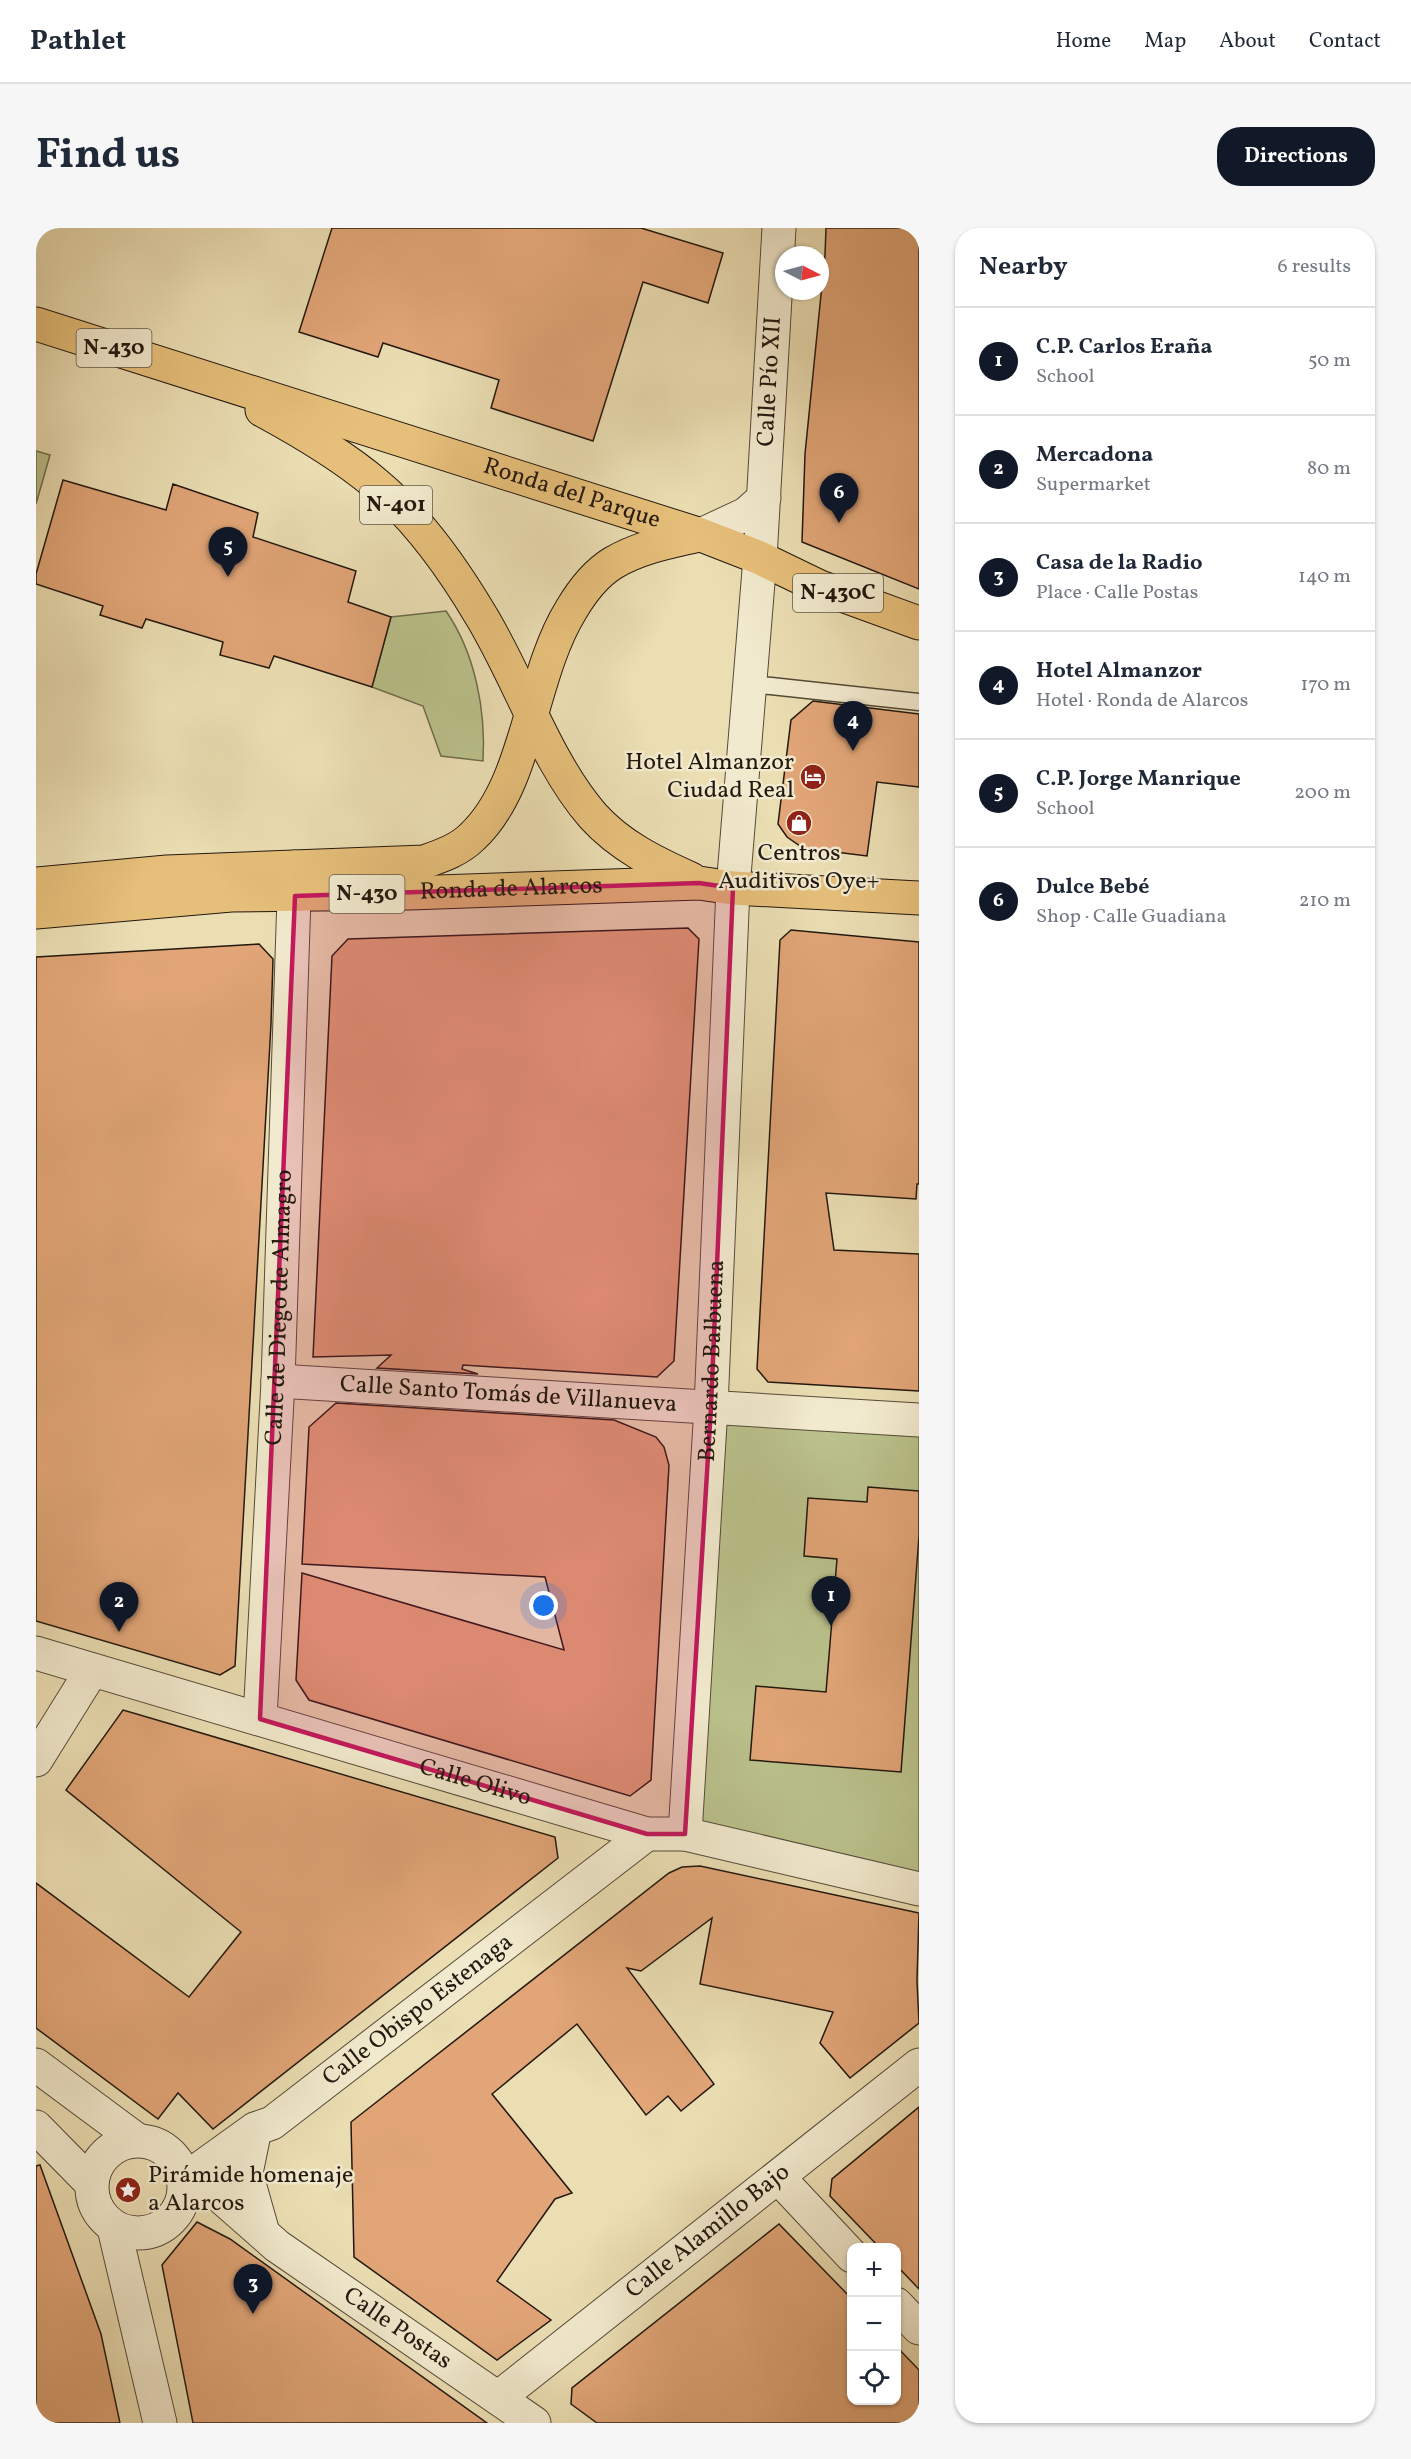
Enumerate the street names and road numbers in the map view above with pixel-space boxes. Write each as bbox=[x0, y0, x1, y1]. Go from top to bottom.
street label: Calle Pío XII bbox=[749, 316, 791, 448]
road number: N-430 bbox=[76, 329, 152, 367]
street label: Ronda del Parque bbox=[479, 450, 665, 538]
road number: N-401 bbox=[360, 486, 432, 524]
road number: N-430C bbox=[793, 574, 883, 612]
street label: Ronda de Alarcos bbox=[419, 869, 603, 910]
road number: N-430 bbox=[330, 875, 404, 913]
street label: Calle de Diego de Almagro bbox=[258, 1169, 302, 1446]
street label: Bernardo Balbuena bbox=[691, 1259, 734, 1463]
street label: Calle Santo Tomás de Villanueva bbox=[339, 1368, 678, 1422]
street label: Calle Olivo bbox=[415, 1750, 535, 1816]
street label: Calle Obispo Estenaga bbox=[316, 1926, 521, 2095]
street label: Calle Alamillo Bajo bbox=[619, 2156, 798, 2307]
street label: Calle Postas bbox=[336, 2279, 459, 2378]

